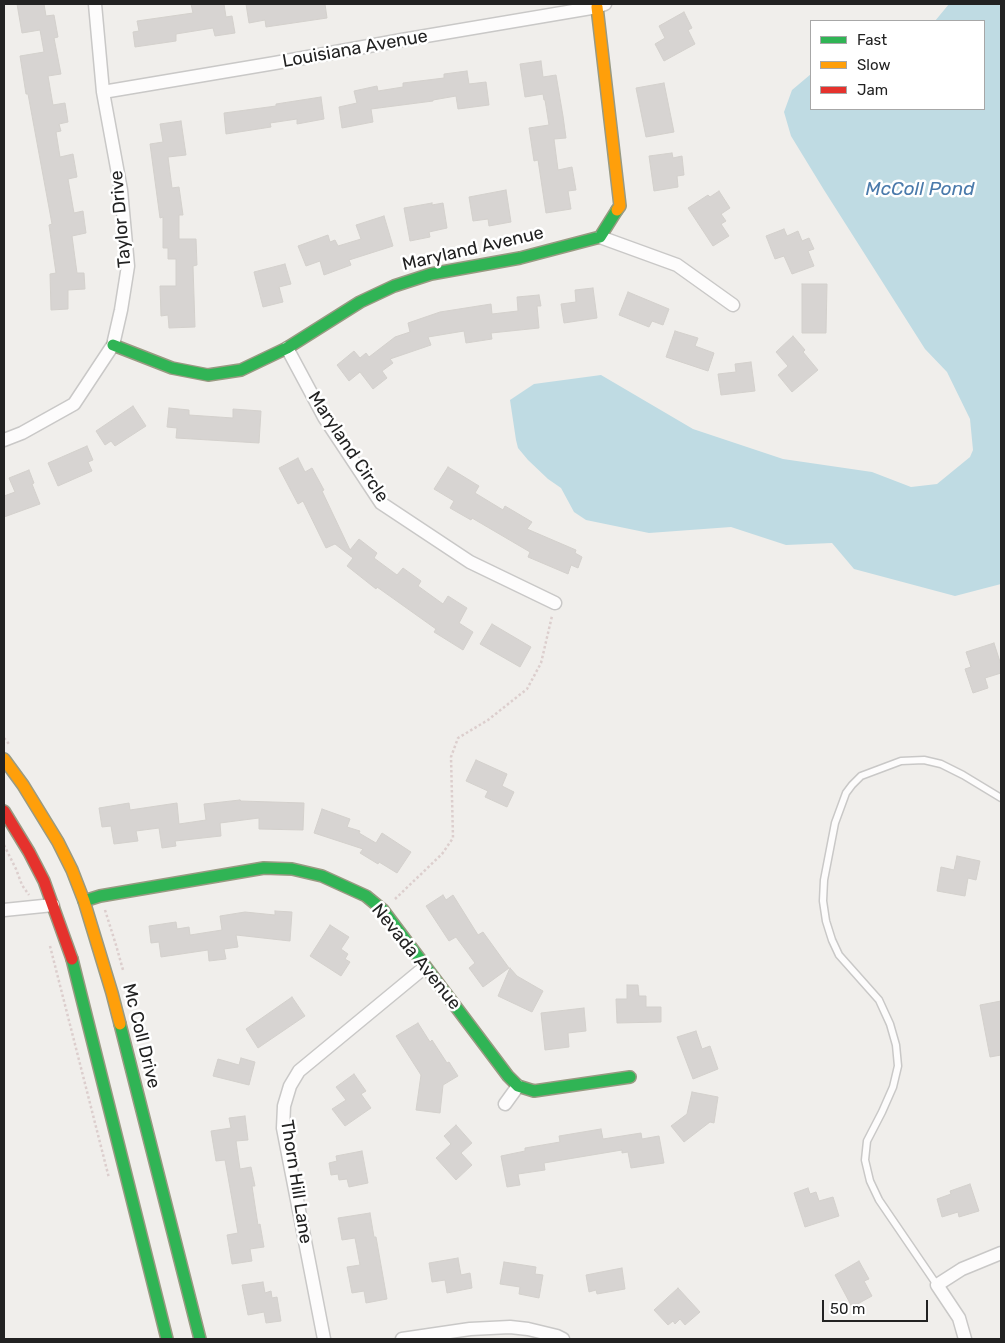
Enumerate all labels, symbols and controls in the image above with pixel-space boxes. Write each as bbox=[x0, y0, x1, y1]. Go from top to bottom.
legend bbox=[810, 20, 985, 110]
street label: Louisiana Avenue bbox=[281, 26, 429, 72]
text: Fast bbox=[857, 31, 887, 49]
text: Slow bbox=[857, 56, 890, 74]
text: Jam bbox=[857, 81, 888, 99]
street label: Taylor Drive bbox=[106, 169, 136, 269]
water label: McColl Pond bbox=[865, 179, 975, 201]
street label: Maryland Avenue bbox=[400, 222, 546, 276]
street label: Maryland Circle bbox=[303, 388, 393, 506]
street label: Nevada Avenue bbox=[367, 900, 465, 1014]
street label: Mc Coll Drive bbox=[118, 981, 164, 1091]
street label: Thorn Hill Lane bbox=[276, 1119, 316, 1245]
scale bar bbox=[825, 1290, 931, 1322]
text: 50 m bbox=[830, 1300, 865, 1318]

